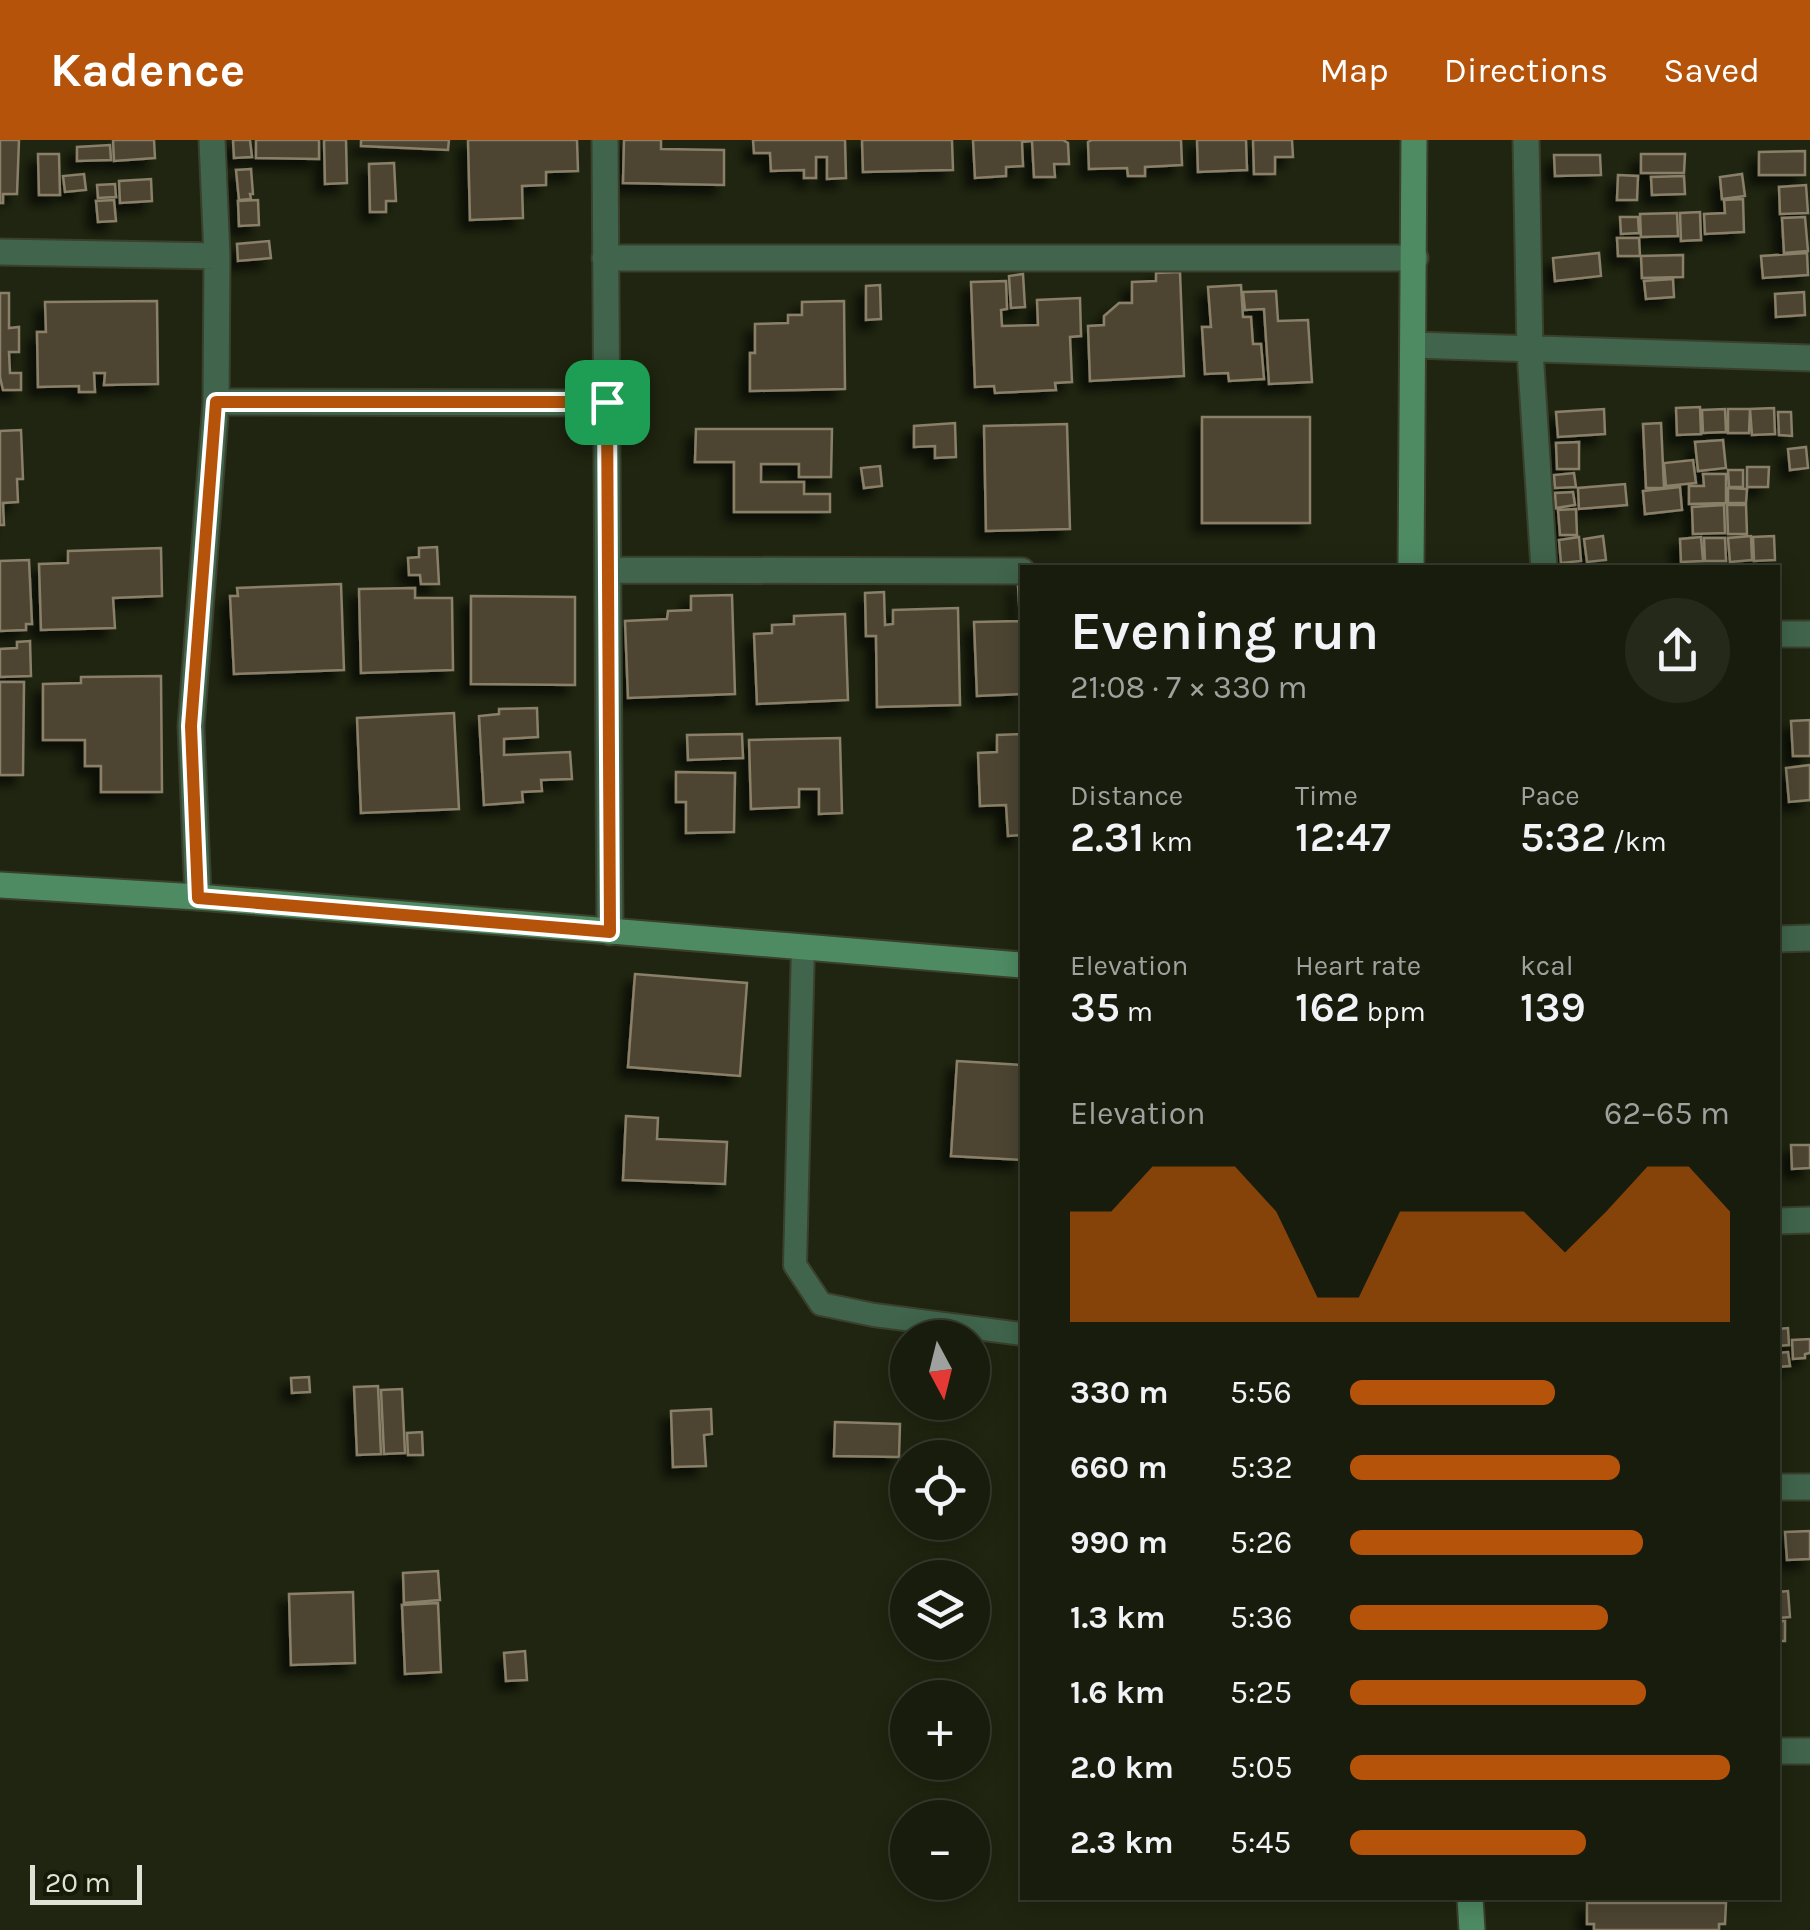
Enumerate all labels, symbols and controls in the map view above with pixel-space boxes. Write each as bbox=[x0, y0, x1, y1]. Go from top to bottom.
text: Kadence bbox=[50, 42, 245, 98]
text: Map bbox=[1319, 50, 1389, 91]
text: Directions bbox=[1444, 50, 1608, 91]
text: Saved bbox=[1663, 50, 1760, 91]
pin bbox=[565, 360, 650, 445]
icon: arrive bbox=[580, 375, 635, 430]
button: share bbox=[1625, 598, 1730, 703]
text: Evening run bbox=[1070, 599, 1379, 663]
text: 21:08 · 7 × 330 m bbox=[1070, 669, 1307, 706]
text: Distance bbox=[1070, 779, 1183, 812]
text: Time bbox=[1295, 779, 1358, 812]
text: Pace bbox=[1520, 779, 1580, 812]
text: 2.31 bbox=[1070, 812, 1144, 862]
text: 12:47 bbox=[1295, 812, 1391, 862]
text: 5:32 bbox=[1520, 812, 1606, 862]
text: km bbox=[1144, 825, 1193, 858]
text: /km bbox=[1606, 825, 1667, 858]
text: Elevation bbox=[1070, 949, 1189, 982]
text: Heart rate bbox=[1295, 949, 1421, 982]
text: kcal bbox=[1520, 949, 1573, 982]
text: 35 bbox=[1070, 982, 1120, 1032]
text: 162 bbox=[1295, 982, 1360, 1032]
text: 139 bbox=[1520, 982, 1586, 1032]
text: m bbox=[1120, 995, 1153, 1028]
text: bpm bbox=[1360, 995, 1426, 1028]
text: Elevation bbox=[1070, 1095, 1205, 1132]
text: 62–65 m bbox=[1604, 1095, 1730, 1132]
north arrow bbox=[890, 1320, 990, 1420]
map controls bbox=[890, 1320, 990, 1900]
text: 330 m bbox=[1070, 1374, 1169, 1411]
text: 5:56 bbox=[1230, 1374, 1292, 1411]
button: locate bbox=[890, 1440, 990, 1540]
text: 660 m bbox=[1070, 1449, 1168, 1486]
text: 5:32 bbox=[1230, 1449, 1293, 1486]
text: 990 m bbox=[1070, 1524, 1168, 1561]
text: 5:26 bbox=[1230, 1524, 1292, 1561]
button: layers bbox=[890, 1560, 990, 1660]
text: 1.3 km bbox=[1070, 1599, 1166, 1636]
text: 5:36 bbox=[1230, 1599, 1293, 1636]
text: 1.6 km bbox=[1070, 1674, 1165, 1711]
text: 5:25 bbox=[1230, 1674, 1292, 1711]
button: + bbox=[890, 1680, 990, 1780]
text: 2.0 km bbox=[1070, 1749, 1174, 1786]
text: 5:05 bbox=[1230, 1749, 1293, 1786]
button: − bbox=[890, 1800, 990, 1900]
text: 2.3 km bbox=[1070, 1824, 1174, 1861]
text: 5:45 bbox=[1230, 1824, 1291, 1861]
scale bar bbox=[30, 1860, 142, 1904]
text: 20 m bbox=[45, 1866, 111, 1899]

